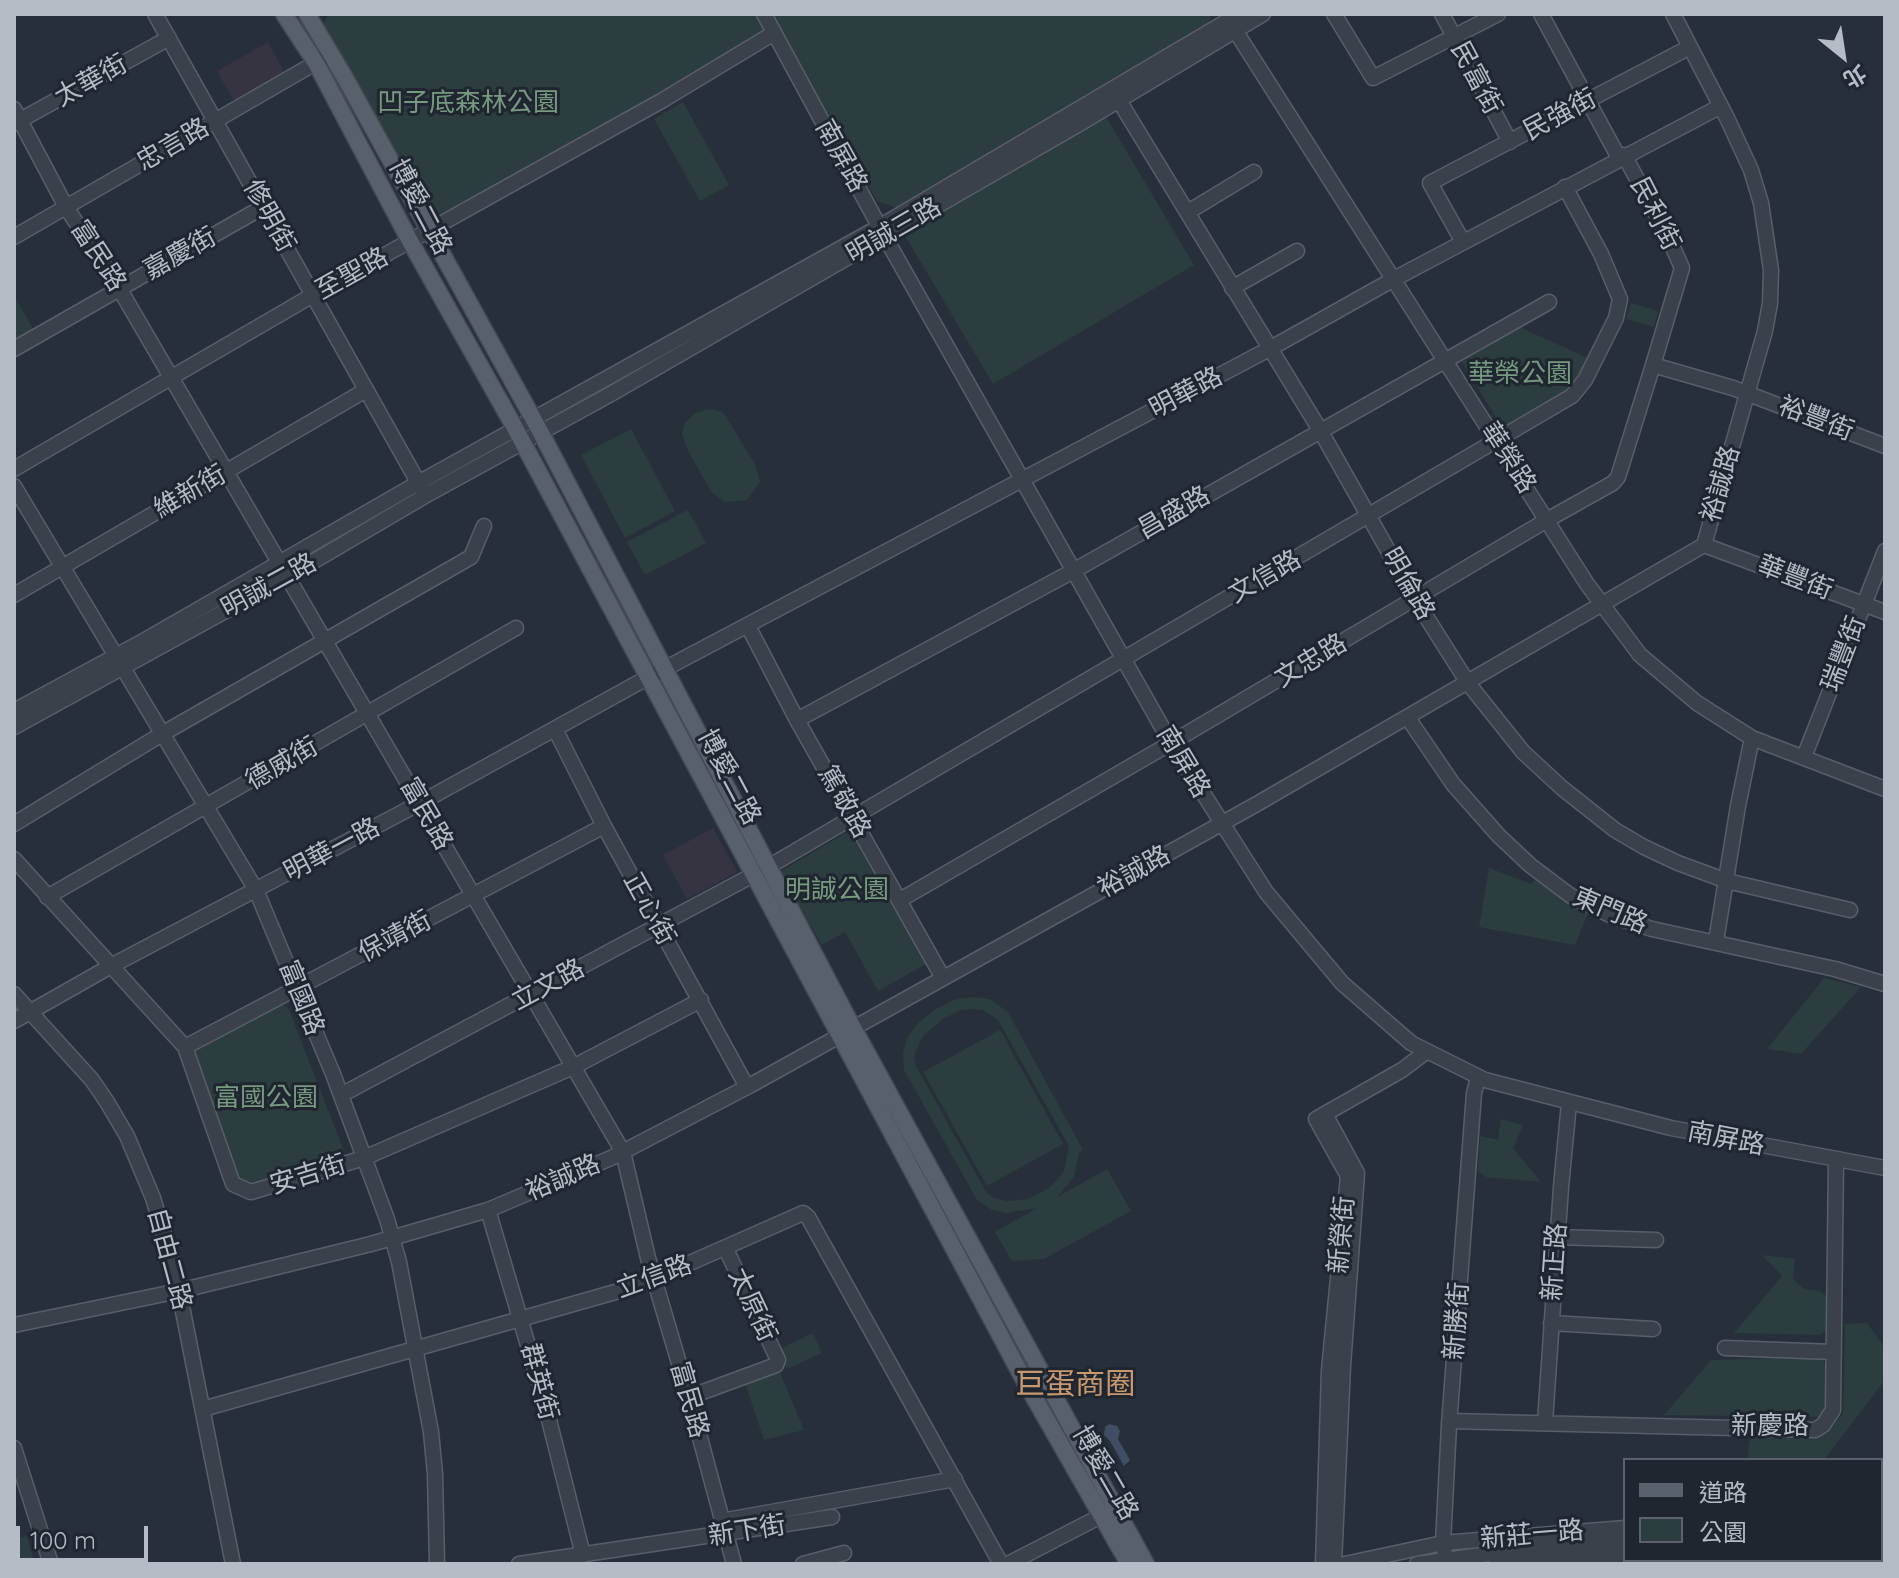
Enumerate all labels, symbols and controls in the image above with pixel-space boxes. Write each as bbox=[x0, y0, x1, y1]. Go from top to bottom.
north arrow bbox=[1803, 16, 1883, 96]
street label: 民富街 bbox=[1444, 36, 1508, 120]
street label: 太華街 bbox=[49, 48, 133, 114]
text: 北 bbox=[1838, 59, 1872, 94]
street label: 民強街 bbox=[1518, 83, 1602, 147]
park label: 凹子底森林公園 bbox=[377, 87, 559, 119]
street label: 忠言路 bbox=[131, 112, 215, 178]
street label: 南屏路 bbox=[808, 114, 874, 198]
street label: 博愛二路 bbox=[382, 154, 458, 260]
street label: 民利街 bbox=[1623, 172, 1687, 256]
street label: 修明街 bbox=[236, 174, 302, 258]
street label: 明誠三路 bbox=[841, 191, 947, 271]
street label: 富民路 bbox=[64, 215, 132, 297]
street label: 嘉慶街 bbox=[138, 221, 222, 287]
street label: 至聖路 bbox=[310, 241, 394, 307]
park label: 華榮公園 bbox=[1468, 358, 1572, 390]
street label: 明華路 bbox=[1144, 361, 1228, 425]
street label: 裕豐街 bbox=[1774, 390, 1858, 448]
street label: 華榮路 bbox=[1474, 417, 1542, 499]
street label: 裕誠路 bbox=[1695, 442, 1747, 526]
street label: 維新街 bbox=[148, 459, 232, 525]
street label: 昌盛路 bbox=[1132, 480, 1216, 546]
street label: 明倫路 bbox=[1375, 542, 1441, 626]
street label: 文信路 bbox=[1223, 544, 1307, 610]
street label: 明誠二路 bbox=[216, 547, 322, 625]
street label: 華豐街 bbox=[1753, 549, 1837, 607]
street label: 瑞豐街 bbox=[1815, 612, 1873, 696]
street label: 文忠路 bbox=[1270, 628, 1352, 694]
street label: 南屏路 bbox=[1150, 721, 1216, 803]
street label: 博愛二路 bbox=[691, 724, 767, 830]
street label: 德威街 bbox=[240, 731, 324, 797]
street label: 篤敬路 bbox=[811, 760, 877, 844]
street label: 富民路 bbox=[393, 772, 459, 856]
street label: 明華一路 bbox=[279, 812, 385, 888]
street label: 裕誠路 bbox=[1092, 839, 1176, 905]
street label: 正心街 bbox=[616, 867, 682, 951]
park label: 明誠公園 bbox=[785, 874, 889, 906]
street label: 東門路 bbox=[1568, 881, 1652, 941]
street label: 保靖街 bbox=[353, 905, 437, 969]
street label: 立文路 bbox=[506, 953, 590, 1017]
street label: 富國路 bbox=[272, 956, 330, 1040]
park label: 富國公園 bbox=[214, 1082, 318, 1114]
street label: 南屏路 bbox=[1685, 1116, 1767, 1162]
street label: 裕誠路 bbox=[521, 1148, 605, 1208]
street label: 安吉街 bbox=[266, 1149, 350, 1201]
street label: 新榮街 bbox=[1323, 1195, 1361, 1275]
street label: 自由二路 bbox=[140, 1205, 198, 1313]
street label: 新正路 bbox=[1537, 1222, 1573, 1302]
street label: 立信路 bbox=[612, 1249, 696, 1305]
street label: 太原街 bbox=[721, 1263, 783, 1347]
street label: 新勝街 bbox=[1439, 1281, 1475, 1361]
street label: 群英街 bbox=[514, 1340, 564, 1424]
street label: 富民路 bbox=[663, 1358, 715, 1442]
district label: 巨蛋商圈 bbox=[1015, 1367, 1135, 1403]
street label: 新慶路 bbox=[1731, 1410, 1809, 1442]
street label: 博愛二路 bbox=[1065, 1420, 1145, 1526]
legend bbox=[1623, 1458, 1883, 1562]
text: 道路 bbox=[1699, 1477, 1747, 1507]
street label: 新下街 bbox=[706, 1509, 788, 1553]
scale bar bbox=[20, 1510, 152, 1560]
street label: 新莊一路 bbox=[1479, 1515, 1585, 1555]
text: 公園 bbox=[1699, 1517, 1747, 1547]
text: 100 m bbox=[30, 1525, 96, 1555]

